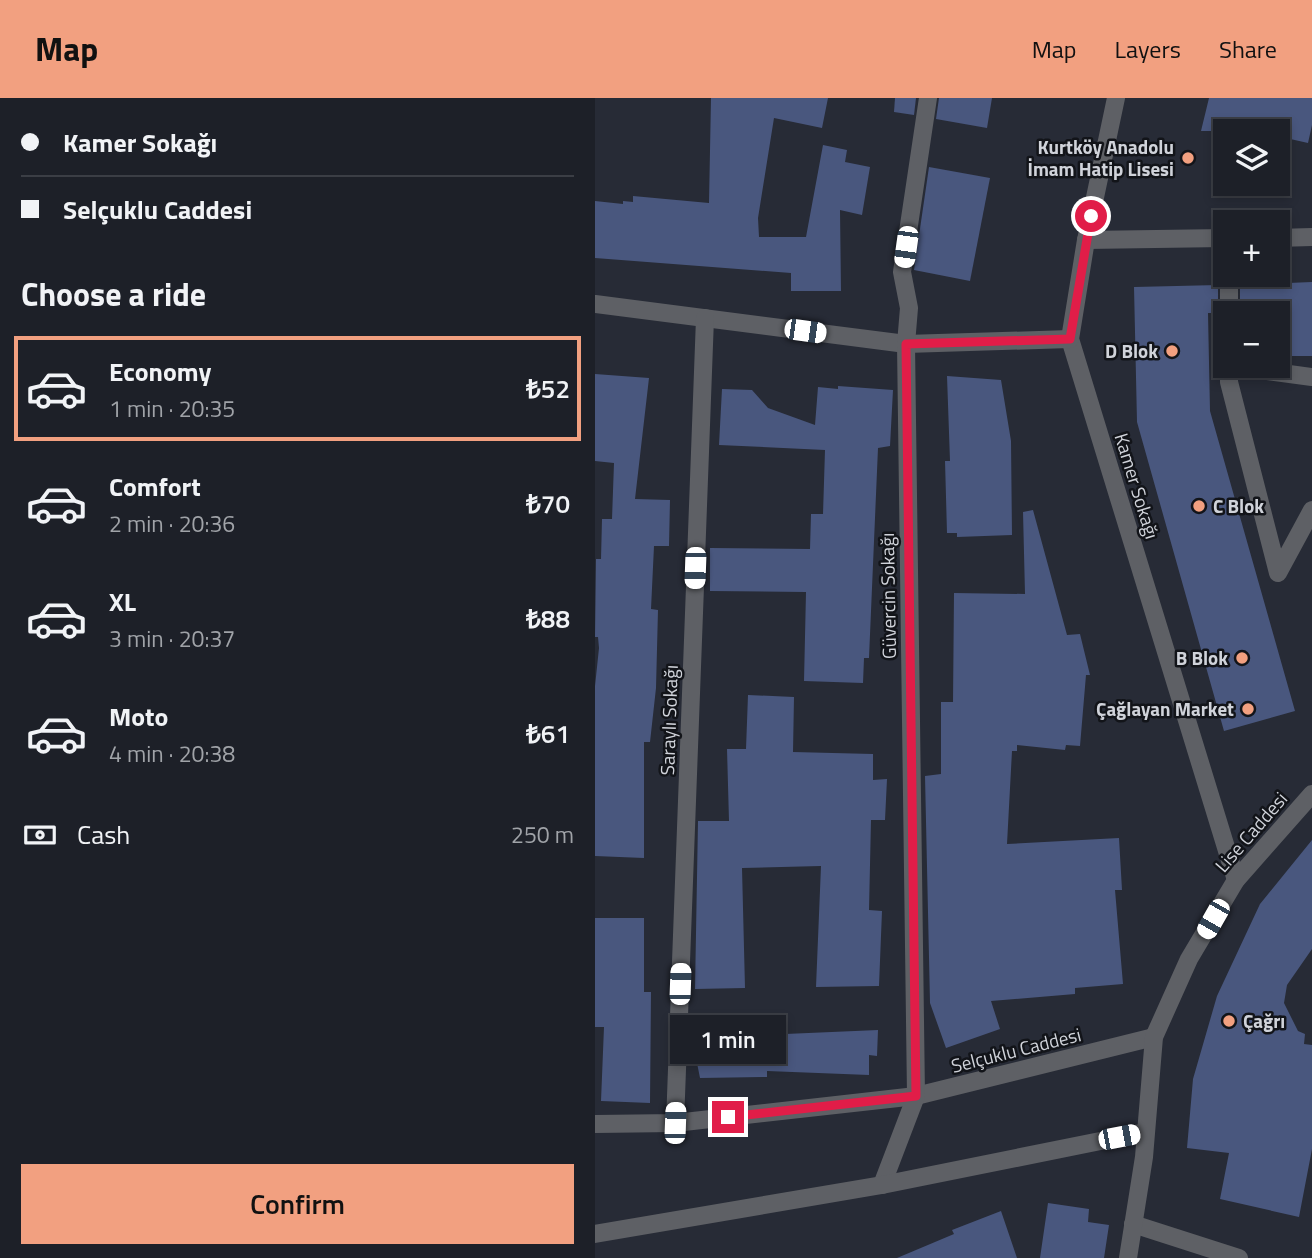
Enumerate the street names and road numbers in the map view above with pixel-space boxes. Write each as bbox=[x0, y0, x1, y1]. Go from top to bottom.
street label: Kamer Sokağı bbox=[1108, 429, 1167, 542]
street label: Güvercin Sokağı bbox=[872, 533, 903, 659]
street label: Saraylı Sokağı bbox=[652, 664, 685, 776]
street label: Lise Caddesi bbox=[1207, 785, 1294, 878]
street label: Selçuklu Caddesi bbox=[948, 1019, 1084, 1080]

